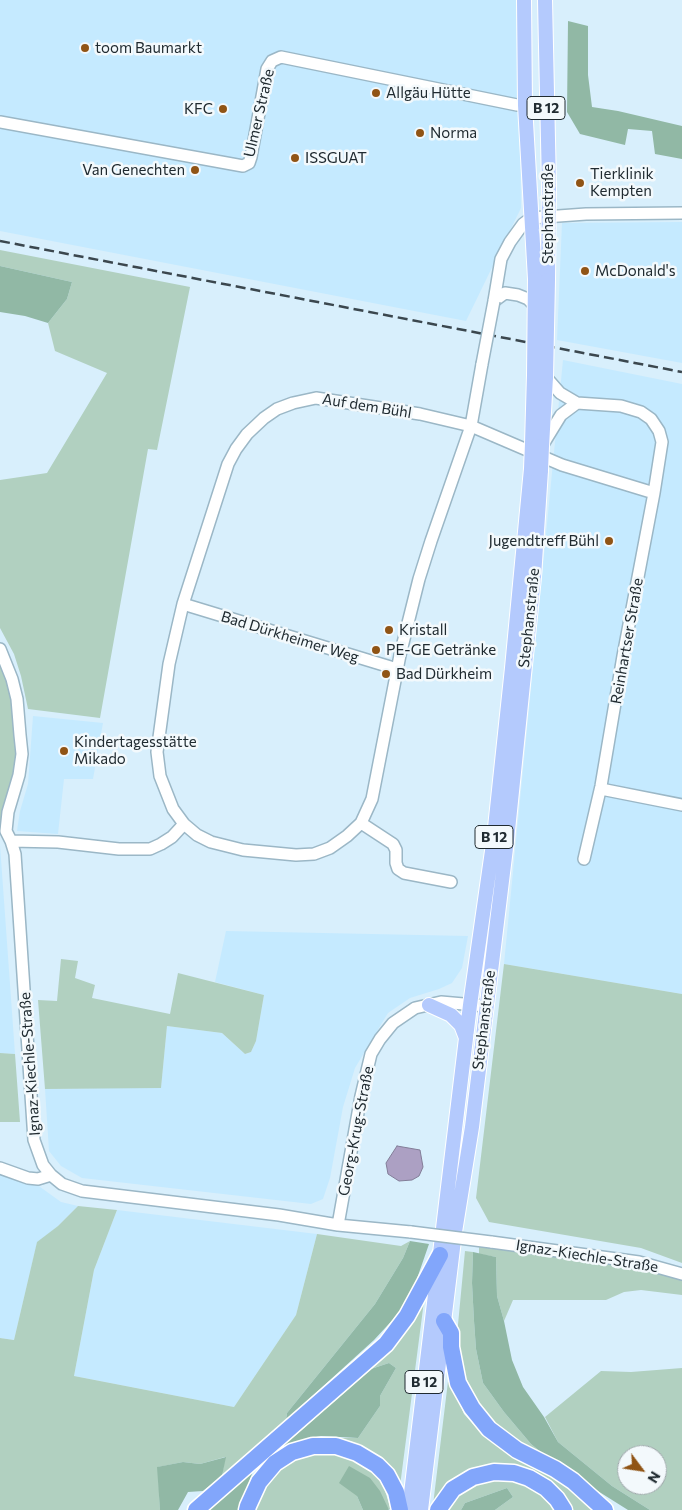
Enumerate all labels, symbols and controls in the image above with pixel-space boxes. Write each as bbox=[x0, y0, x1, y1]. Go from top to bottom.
place label: toom Baumarkt bbox=[95, 39, 202, 57]
marker: toom Baumarkt bbox=[79, 42, 91, 54]
street label: Ulmer Straße bbox=[240, 67, 278, 159]
place label: Allgäu Hütte bbox=[386, 84, 471, 102]
marker: Allgäu Hütte bbox=[370, 87, 382, 99]
road number: B 12 bbox=[527, 96, 565, 120]
place label: KFC bbox=[184, 100, 213, 118]
marker: KFC bbox=[217, 103, 229, 115]
place label: Norma bbox=[430, 124, 477, 142]
marker: Norma bbox=[414, 127, 426, 139]
place label: ISSGUAT bbox=[305, 149, 367, 167]
marker: ISSGUAT bbox=[289, 152, 301, 164]
place label: Van Genechten bbox=[82, 161, 185, 179]
marker: Van Genechten bbox=[189, 164, 201, 176]
street label: Stephanstraße bbox=[539, 164, 557, 264]
place label: Tierklinik Kempten bbox=[590, 165, 654, 200]
marker: Tierklinik Kempten bbox=[574, 177, 586, 189]
place label: McDonald's bbox=[595, 262, 676, 280]
marker: McDonald's bbox=[579, 265, 591, 277]
street label: Auf dem Bühl bbox=[321, 390, 413, 422]
place label: Jugendtreff Bühl bbox=[489, 532, 599, 550]
marker: Jugendtreff Bühl bbox=[603, 535, 615, 547]
street label: Stephanstraße bbox=[515, 567, 543, 669]
street label: Reinhartser Straße bbox=[607, 577, 647, 705]
street label: Bad Dürkheimer Weg bbox=[219, 607, 361, 667]
place label: Kristall bbox=[399, 621, 447, 639]
marker: Kristall bbox=[383, 624, 395, 636]
place label: PE-GE Getränke bbox=[386, 641, 496, 659]
marker: PE-GE Getränke bbox=[370, 644, 382, 656]
place label: Bad Dürkheim bbox=[396, 665, 492, 683]
marker: Bad Dürkheim bbox=[380, 668, 392, 680]
place label: Kindertagesstätte Mikado bbox=[74, 733, 197, 768]
marker: Kindertagesstätte Mikado bbox=[58, 745, 70, 757]
road number: B 12 bbox=[475, 826, 513, 849]
street label: Stephanstraße bbox=[469, 969, 499, 1071]
street label: Ignaz-Kiechle-Straße bbox=[16, 992, 44, 1136]
street label: Georg-Krug-Straße bbox=[335, 1064, 377, 1198]
street label: Ignaz-Kiechle-Straße bbox=[515, 1236, 659, 1276]
road number: B 12 bbox=[405, 1370, 443, 1394]
north arrow bbox=[617, 1445, 667, 1495]
text: N bbox=[644, 1469, 664, 1486]

